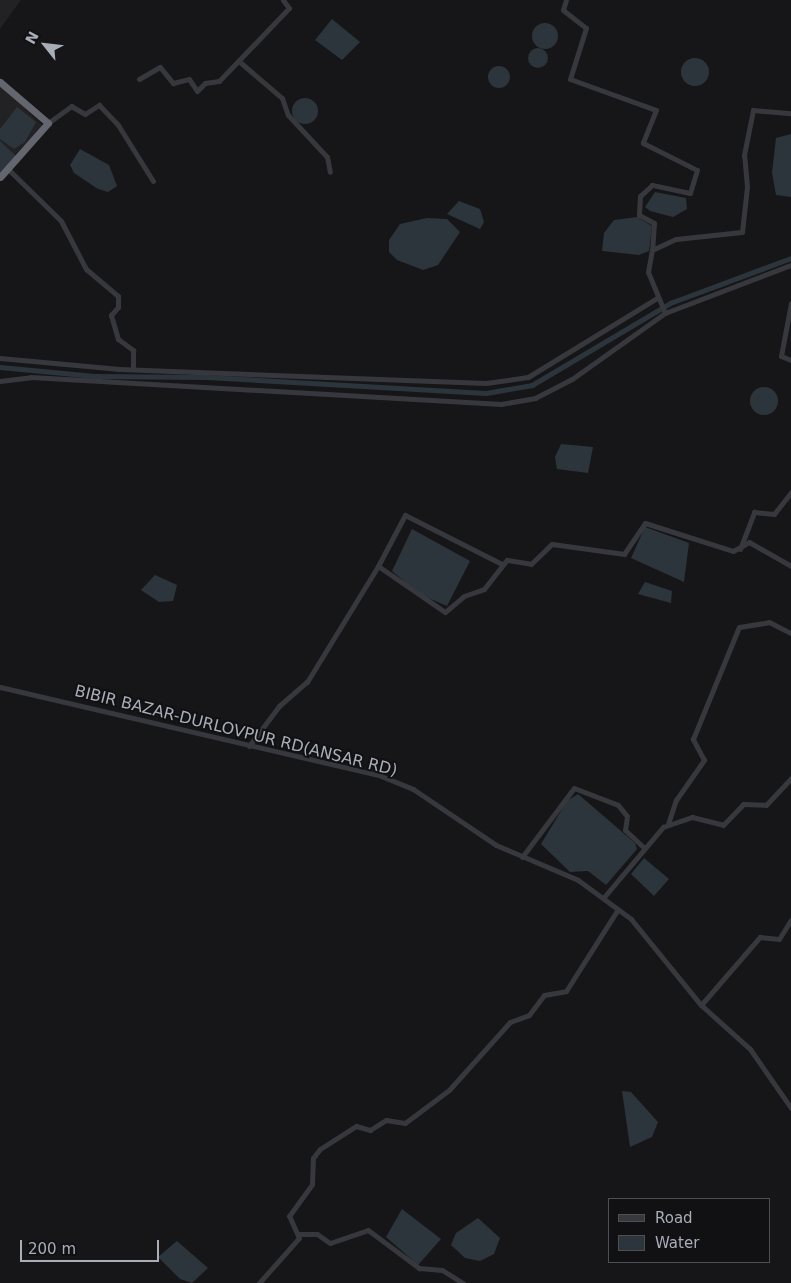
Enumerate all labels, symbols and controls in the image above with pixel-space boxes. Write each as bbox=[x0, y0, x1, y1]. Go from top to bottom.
north arrow bbox=[20, 20, 70, 70]
text: N bbox=[22, 29, 42, 47]
street label: BIBIR BAZAR-DURLOVPUR RD(ANSAR RD) bbox=[73, 682, 399, 780]
legend bbox=[608, 1198, 771, 1263]
text: Road bbox=[655, 1209, 693, 1227]
scale bar bbox=[22, 1230, 161, 1262]
text: Water bbox=[655, 1234, 699, 1252]
text: 200 m bbox=[28, 1240, 76, 1258]

